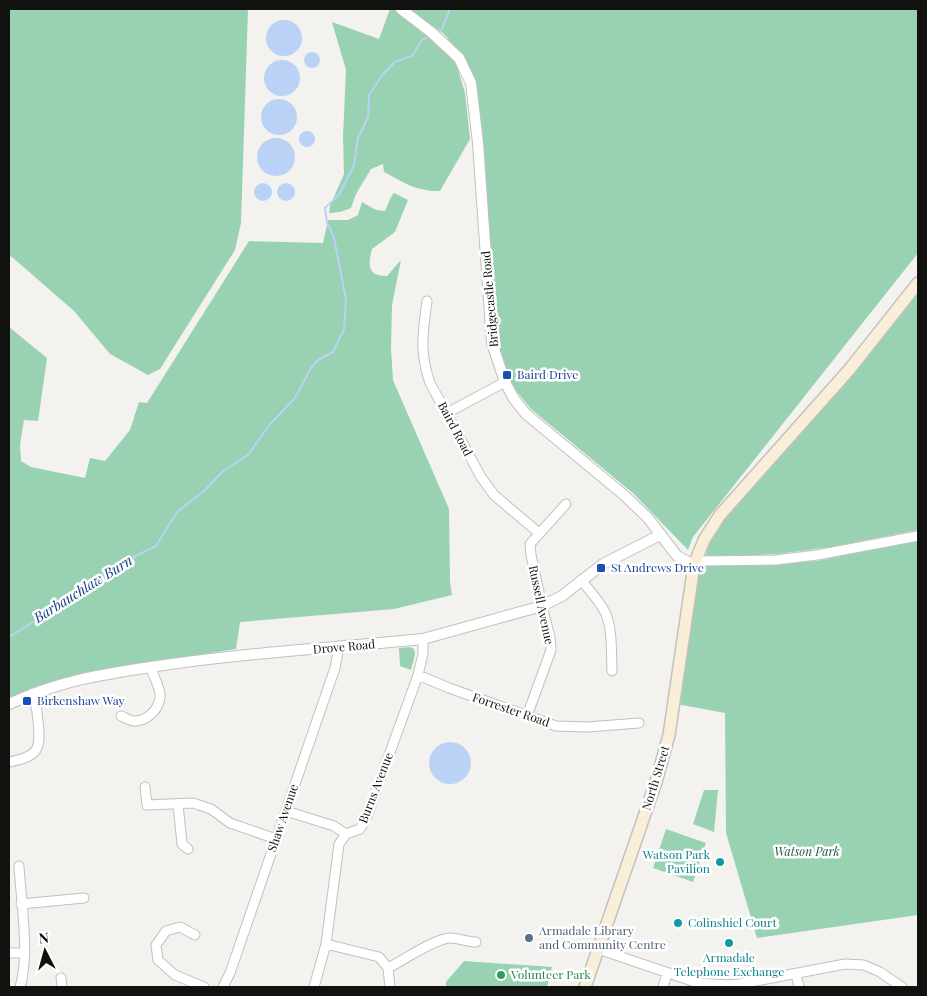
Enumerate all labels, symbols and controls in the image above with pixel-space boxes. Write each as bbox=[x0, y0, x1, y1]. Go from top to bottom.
street label: Bridgecastle Road bbox=[477, 250, 501, 348]
place label: Baird Drive bbox=[517, 366, 578, 382]
marker: Baird Drive bbox=[501, 369, 513, 381]
street label: Baird Road bbox=[435, 399, 477, 458]
water label: Barbauchlaw Burn bbox=[29, 551, 136, 627]
place label: St Andrews Drive bbox=[611, 559, 704, 575]
marker: St Andrews Drive bbox=[595, 562, 607, 574]
street label: Russell Avenue bbox=[526, 564, 558, 646]
street label: Drove Road bbox=[312, 635, 376, 657]
street label: Forrester Road bbox=[471, 688, 552, 730]
place label: Birkenshaw Way bbox=[37, 692, 125, 708]
marker: Birkenshaw Way bbox=[21, 695, 33, 707]
street label: North Street bbox=[638, 743, 673, 812]
street label: Burns Avenue bbox=[354, 750, 396, 825]
street label: Shaw Avenue bbox=[263, 782, 301, 854]
park label: Watson Park bbox=[774, 843, 840, 859]
place label: Watson Park Pavilion bbox=[642, 846, 710, 876]
marker: Watson Park Pavilion bbox=[714, 856, 726, 868]
place label: Colinshiel Court bbox=[688, 914, 777, 930]
marker: Colinshiel Court bbox=[672, 917, 684, 929]
place label: Armadale Library and Community Centre bbox=[538, 922, 666, 952]
north arrow bbox=[20, 926, 70, 976]
text: N bbox=[38, 928, 50, 948]
marker: Armadale Library and Community Centre bbox=[523, 932, 535, 944]
marker: Armadale Telephone Exchange bbox=[723, 937, 735, 949]
place label: Armadale Telephone Exchange bbox=[674, 949, 784, 979]
place label: Volunteer Park bbox=[510, 966, 591, 982]
marker: Volunteer Park bbox=[495, 969, 507, 981]

